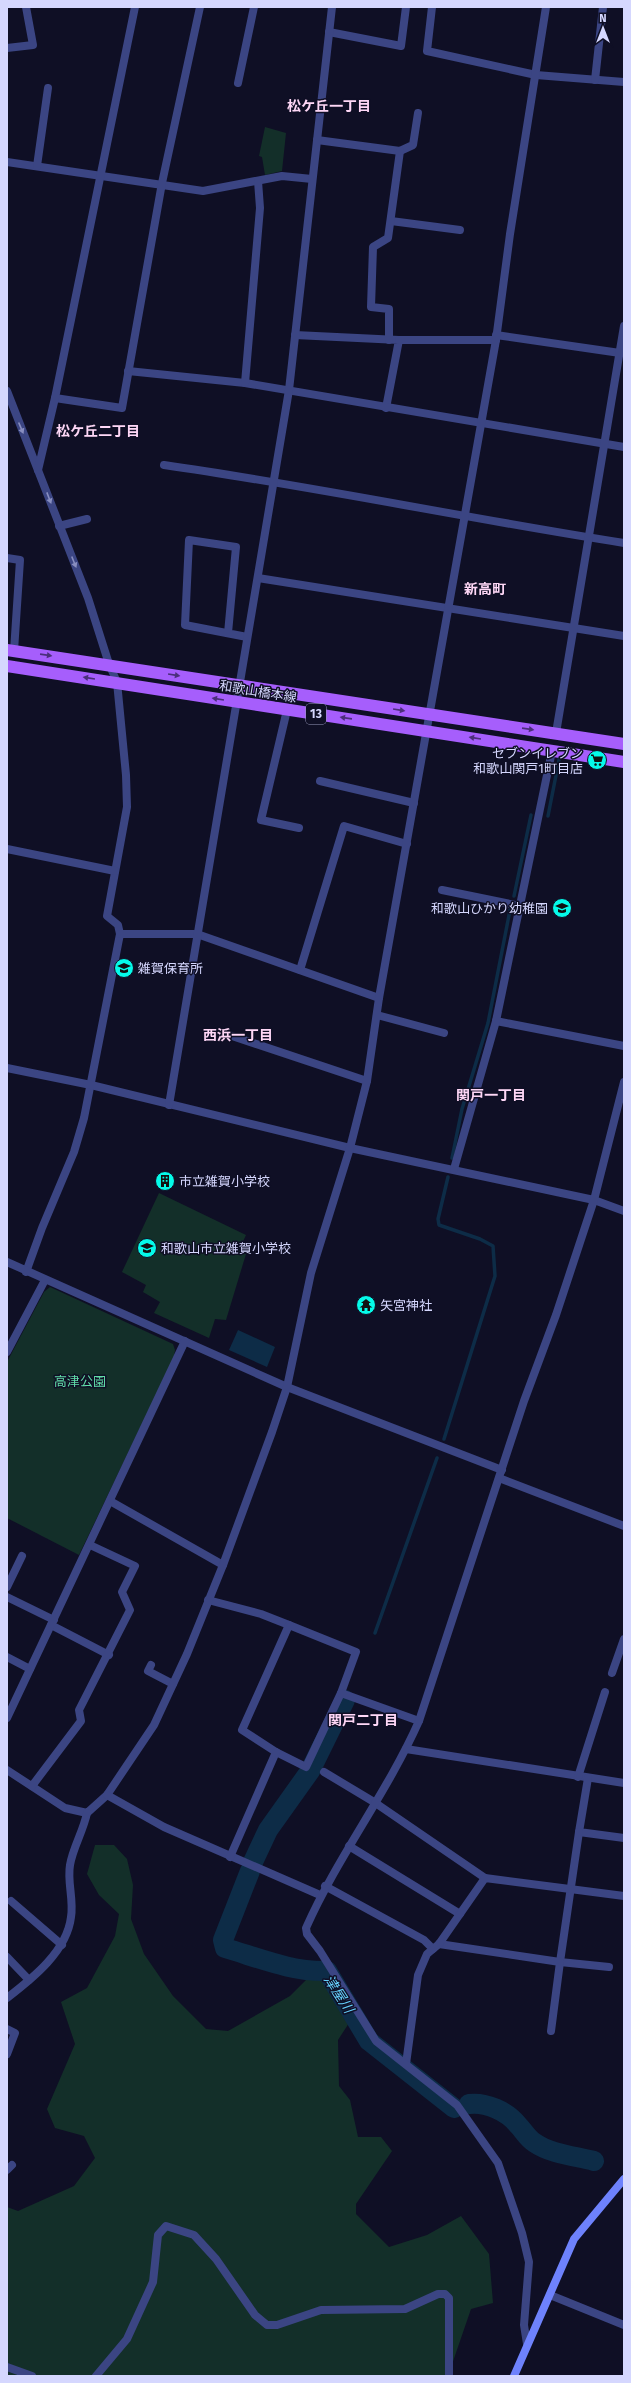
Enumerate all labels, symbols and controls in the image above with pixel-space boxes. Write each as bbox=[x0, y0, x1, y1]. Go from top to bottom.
north arrow bbox=[583, 8, 623, 48]
text: N bbox=[599, 12, 607, 25]
district label: 松ケ丘一丁目 bbox=[287, 98, 371, 115]
one-way arrow bbox=[18, 422, 24, 434]
district label: 松ケ丘二丁目 bbox=[56, 423, 140, 440]
one-way arrow bbox=[46, 492, 52, 504]
one-way arrow bbox=[71, 557, 77, 568]
district label: 新高町 bbox=[464, 581, 506, 598]
one-way arrow bbox=[40, 652, 52, 658]
one-way arrow bbox=[168, 672, 180, 678]
one-way arrow bbox=[83, 675, 96, 681]
street label: 和歌山橋本線 bbox=[218, 678, 298, 705]
one-way arrow bbox=[212, 696, 224, 702]
road number: 13 bbox=[306, 704, 326, 724]
one-way arrow bbox=[393, 707, 405, 713]
one-way arrow bbox=[340, 715, 352, 721]
one-way arrow bbox=[522, 726, 534, 732]
one-way arrow bbox=[469, 734, 481, 740]
place label: セブンイレブン 和歌山関戸1町目店 bbox=[473, 746, 583, 776]
supermarket icon: セブンイレブン 和歌山関戸1町目店 bbox=[586, 749, 608, 771]
school or university icon: 和歌山ひかり幼稚園 bbox=[551, 897, 573, 919]
place label: 和歌山ひかり幼稚園 bbox=[431, 901, 548, 916]
school or university icon: 雑賀保育所 bbox=[113, 957, 135, 979]
place label: 雑賀保育所 bbox=[138, 961, 203, 976]
district label: 西浜一丁目 bbox=[203, 1027, 273, 1044]
district label: 関戸一丁目 bbox=[456, 1087, 526, 1104]
building icon: 市立雑賀小学校 bbox=[154, 1170, 176, 1192]
place label: 市立雑賀小学校 bbox=[179, 1174, 270, 1189]
school or university icon: 和歌山市立雑賀小学校 bbox=[136, 1237, 158, 1259]
place label: 和歌山市立雑賀小学校 bbox=[161, 1241, 291, 1256]
temple icon: 矢宮神社 bbox=[355, 1294, 377, 1316]
place label: 矢宮神社 bbox=[380, 1298, 432, 1313]
park label: 高津公園 bbox=[54, 1374, 106, 1389]
district label: 関戸二丁目 bbox=[328, 1712, 398, 1729]
water label: 津屋川 bbox=[320, 1972, 358, 2018]

